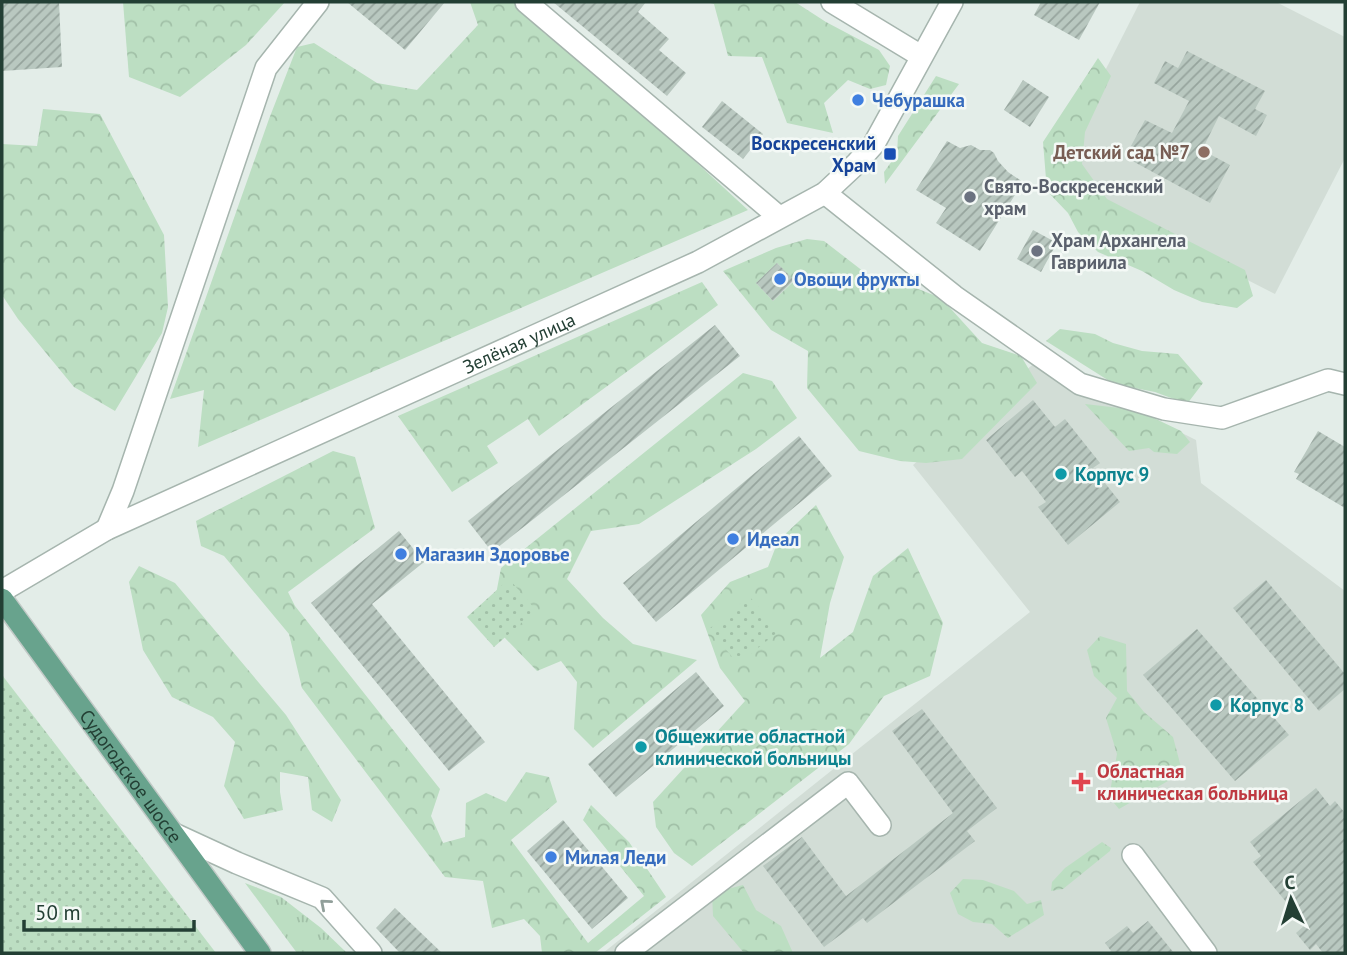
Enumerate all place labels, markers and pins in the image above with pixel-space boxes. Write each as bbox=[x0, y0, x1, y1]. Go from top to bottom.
place label: Чебурашка bbox=[872, 88, 965, 112]
marker: Чебурашка bbox=[850, 92, 866, 108]
place label: Воскресенский Храм bbox=[751, 131, 876, 177]
place label: Детский сад №7 bbox=[1053, 140, 1190, 164]
marker: Детский сад №7 bbox=[1196, 144, 1212, 160]
marker: Воскресенский Храм bbox=[882, 146, 898, 162]
place label: Свято-Воскресенский храм bbox=[984, 174, 1163, 220]
marker: Свято-Воскресенский храм bbox=[962, 189, 978, 205]
place label: Храм Архангела Гавриила bbox=[1051, 228, 1186, 274]
marker: Храм Архангела Гавриила bbox=[1029, 243, 1045, 259]
place label: Овощи фрукты bbox=[794, 267, 920, 291]
marker: Овощи фрукты bbox=[772, 271, 788, 287]
place label: Корпус 9 bbox=[1075, 462, 1149, 486]
marker: Корпус 9 bbox=[1053, 466, 1069, 482]
place label: Идеал bbox=[747, 527, 799, 551]
marker: Идеал bbox=[725, 531, 741, 547]
place label: Магазин Здоровье bbox=[415, 542, 570, 566]
marker: Магазин Здоровье bbox=[393, 546, 409, 562]
place label: Корпус 8 bbox=[1230, 693, 1304, 717]
marker: Корпус 8 bbox=[1208, 697, 1224, 713]
place label: Общежитие областной клинической больницы bbox=[655, 724, 851, 770]
marker: Общежитие областной клинической больницы bbox=[633, 739, 649, 755]
place label: Областная клиническая больница bbox=[1097, 759, 1288, 805]
marker: Областная клиническая больница bbox=[1071, 772, 1091, 792]
place label: Милая Леди bbox=[565, 845, 666, 869]
marker: Милая Леди bbox=[543, 849, 559, 865]

